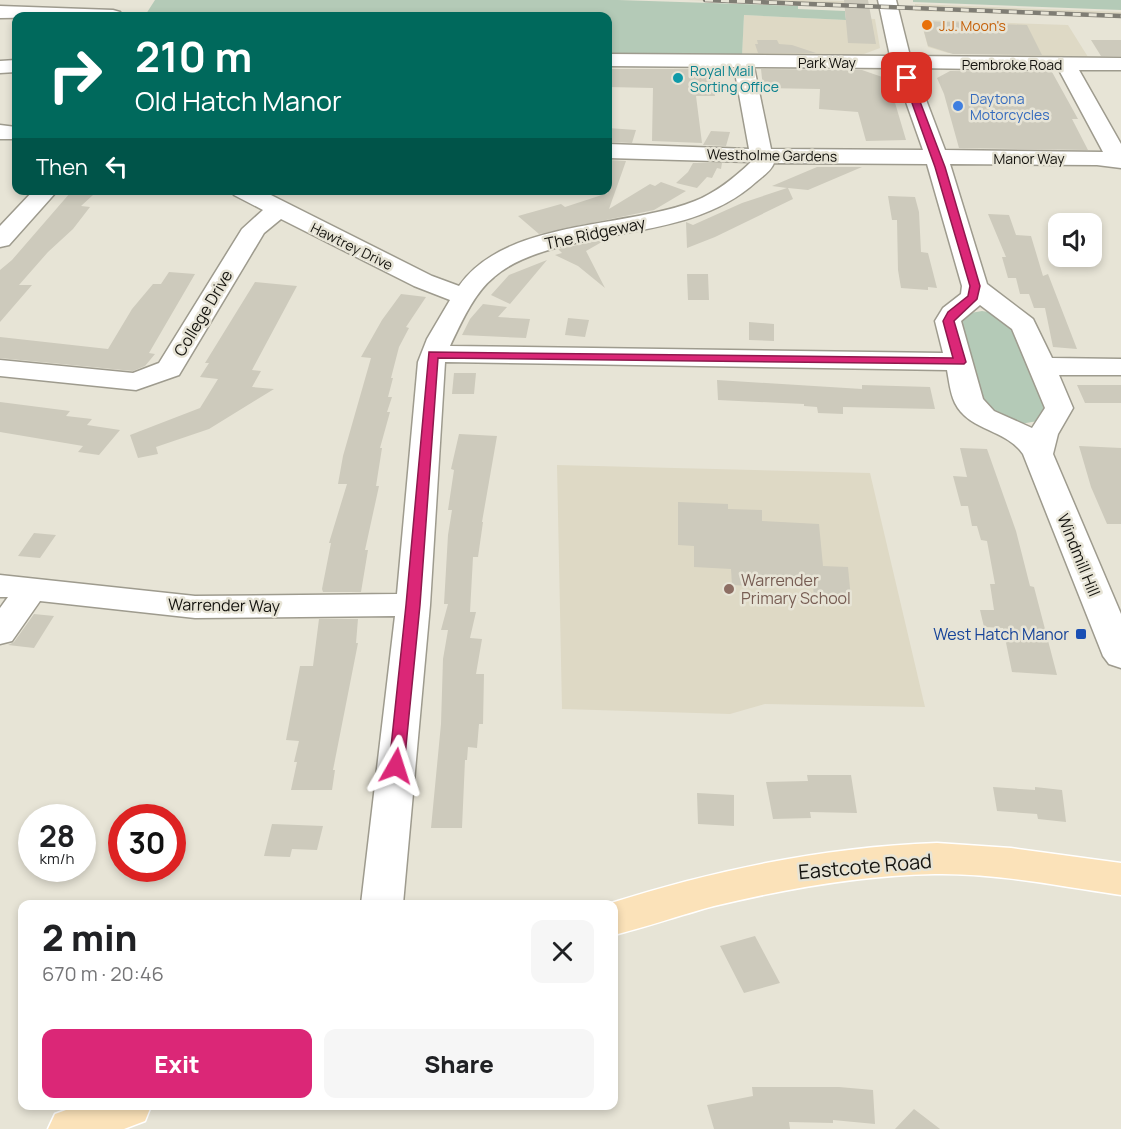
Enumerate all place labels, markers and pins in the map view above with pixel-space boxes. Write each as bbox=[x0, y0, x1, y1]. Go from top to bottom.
place label: J.J. Moon's bbox=[939, 16, 1006, 35]
marker: J.J. Moon's bbox=[920, 18, 934, 32]
pin bbox=[881, 52, 932, 103]
place label: Royal Mail Sorting Office bbox=[690, 61, 779, 96]
marker: Royal Mail Sorting Office bbox=[671, 71, 685, 85]
place label: Daytona Motorcycles bbox=[970, 89, 1049, 124]
marker: Daytona Motorcycles bbox=[951, 99, 965, 113]
place label: Warrender Primary School bbox=[741, 569, 851, 609]
marker: Warrender Primary School bbox=[722, 582, 736, 596]
place label: West Hatch Manor bbox=[933, 623, 1069, 645]
marker: West Hatch Manor bbox=[1074, 627, 1088, 641]

